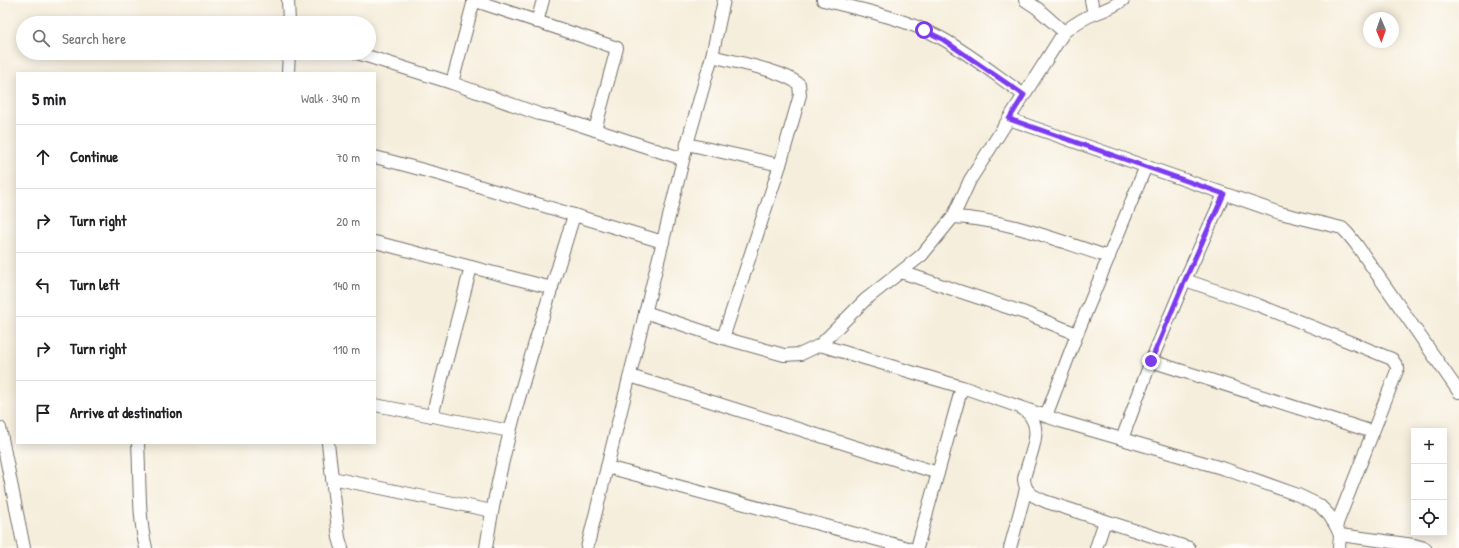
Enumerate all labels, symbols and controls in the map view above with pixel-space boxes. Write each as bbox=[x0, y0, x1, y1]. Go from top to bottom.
north arrow bbox=[1363, 12, 1399, 48]
search box bbox=[16, 16, 376, 60]
route start bbox=[915, 21, 933, 39]
icon: search bbox=[30, 27, 52, 49]
text: Search here bbox=[62, 28, 126, 49]
text: 5 min bbox=[32, 87, 66, 110]
text: Walk · 340 m bbox=[301, 89, 360, 107]
icon: ahead bbox=[32, 146, 54, 168]
text: Continue bbox=[70, 146, 118, 167]
text: 70 m bbox=[336, 148, 360, 166]
icon: right bbox=[32, 210, 54, 232]
text: Turn right bbox=[70, 210, 126, 231]
text: 20 m bbox=[336, 212, 360, 230]
icon: left bbox=[32, 274, 54, 296]
text: Turn left bbox=[70, 274, 120, 295]
text: 140 m bbox=[333, 276, 360, 294]
icon: right bbox=[32, 338, 54, 360]
text: Turn right bbox=[70, 338, 126, 359]
text: 110 m bbox=[333, 340, 360, 358]
route end bbox=[1142, 352, 1160, 370]
icon: arrive bbox=[32, 402, 54, 424]
text: Arrive at destination bbox=[70, 402, 182, 423]
map controls bbox=[1411, 428, 1447, 536]
button: + bbox=[1411, 428, 1447, 464]
button: − bbox=[1411, 464, 1447, 500]
button: locate bbox=[1411, 500, 1447, 536]

